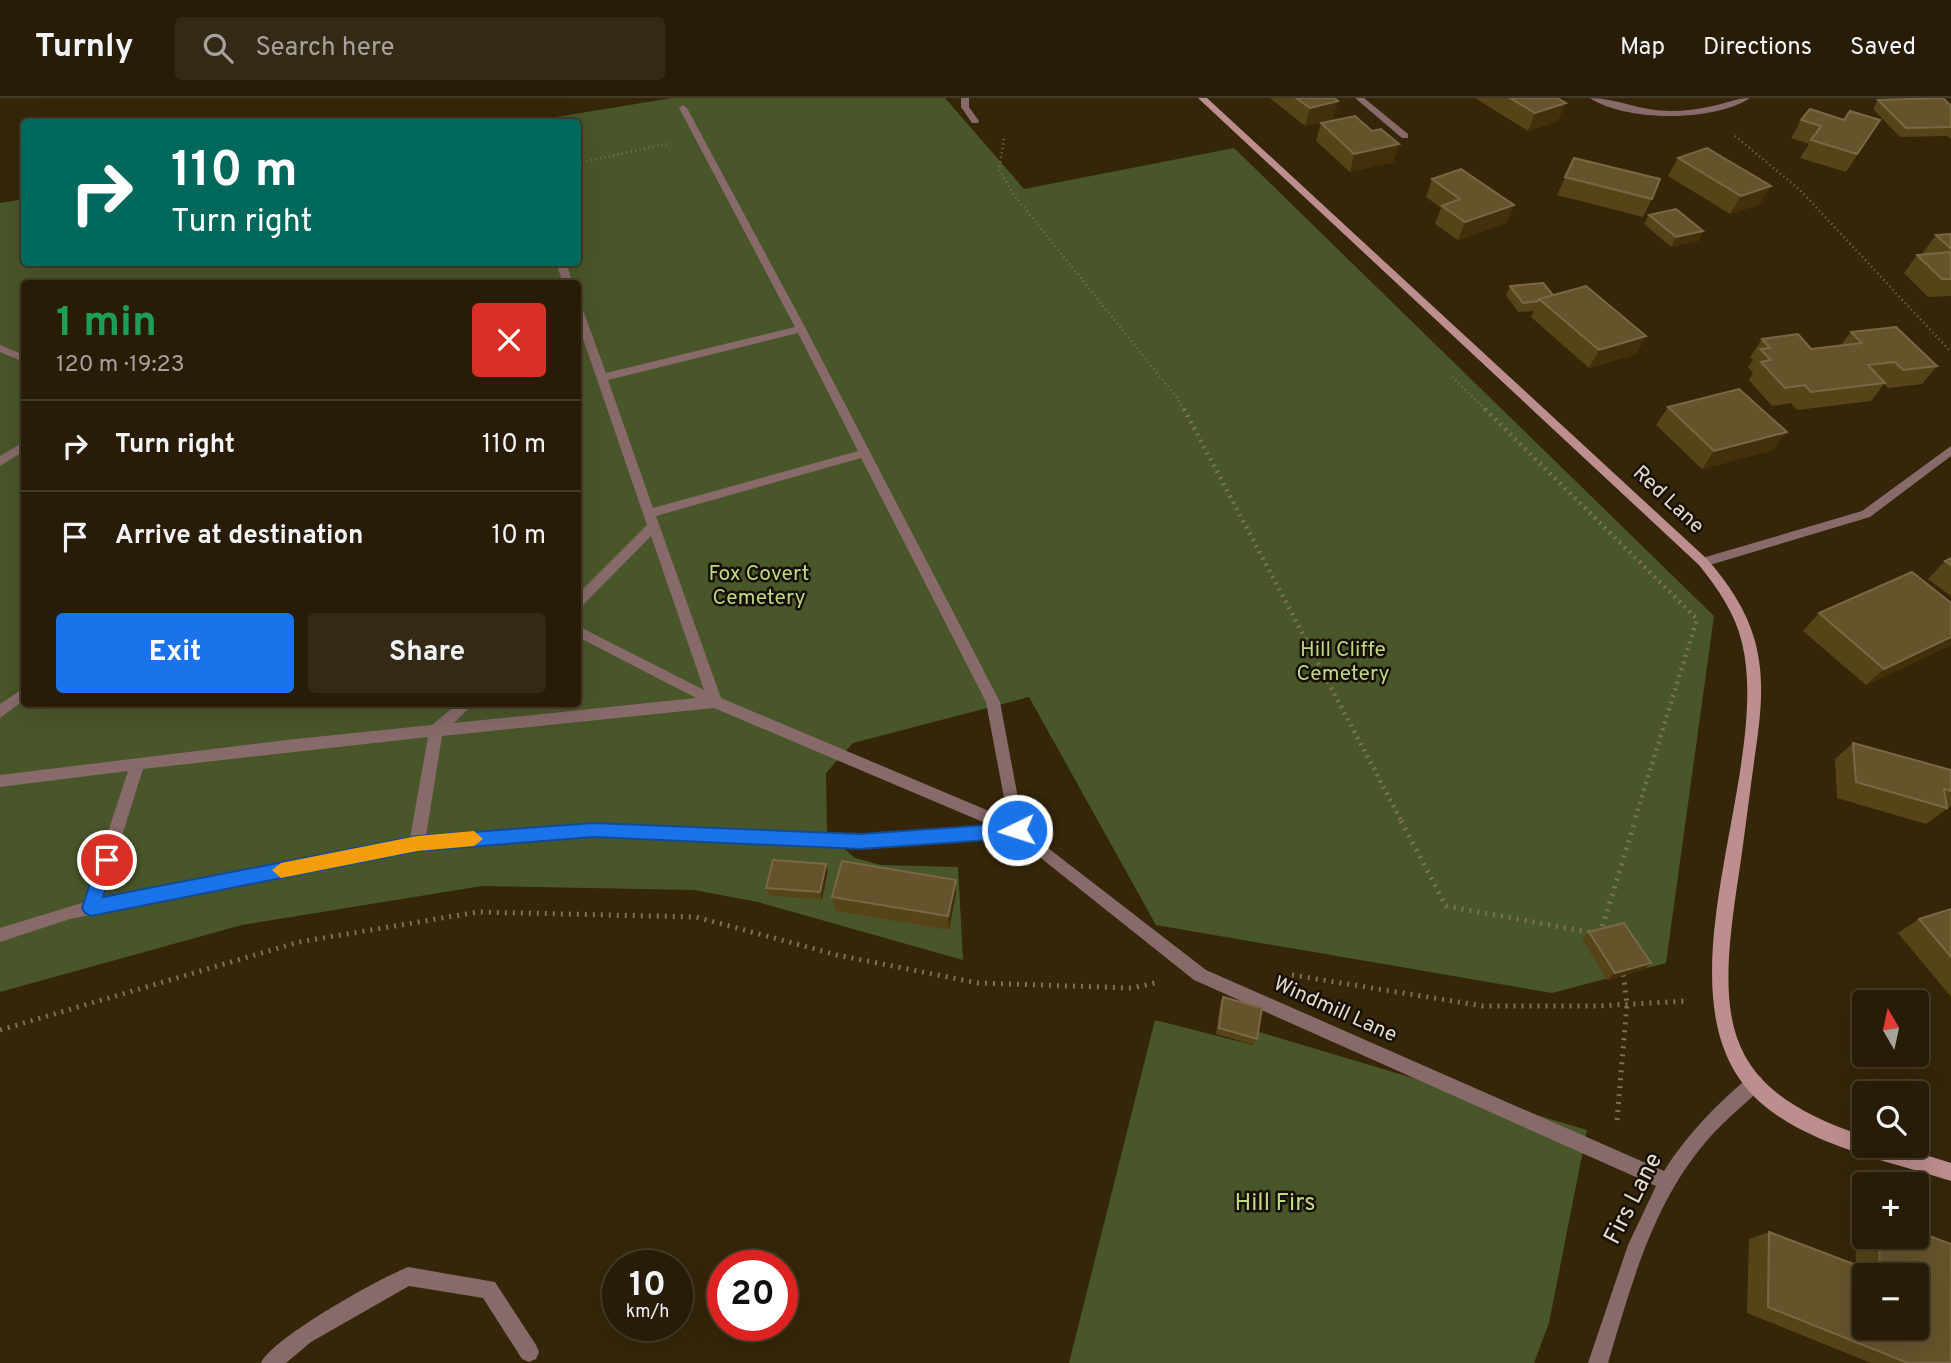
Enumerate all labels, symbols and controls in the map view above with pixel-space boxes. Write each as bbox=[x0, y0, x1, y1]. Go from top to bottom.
search box bbox=[175, 17, 665, 80]
text: Turnly bbox=[35, 27, 133, 69]
icon: search bbox=[199, 29, 237, 67]
text: Search here bbox=[255, 32, 394, 65]
text: Map bbox=[1620, 33, 1665, 63]
text: Directions bbox=[1703, 33, 1812, 63]
text: Saved bbox=[1850, 33, 1916, 63]
text: 110 m bbox=[171, 142, 298, 204]
icon: right bbox=[56, 147, 147, 238]
text: Turn right bbox=[171, 203, 313, 243]
text: 1 min bbox=[56, 298, 157, 351]
button: close bbox=[472, 303, 546, 377]
text: 120 m · 19:23 bbox=[56, 351, 185, 380]
icon: right bbox=[56, 427, 94, 465]
text: Turn right bbox=[115, 429, 235, 462]
text: 110 m bbox=[482, 429, 546, 462]
street label: Red Lane bbox=[1626, 460, 1710, 540]
icon: arrive bbox=[56, 518, 94, 556]
text: Arrive at destination bbox=[115, 520, 363, 553]
text: 10 m bbox=[491, 520, 546, 553]
park label: Fox Covert Cemetery bbox=[708, 561, 810, 612]
button: Exit bbox=[56, 613, 294, 693]
button: Share bbox=[308, 613, 546, 693]
park label: Hill Cliffe Cemetery bbox=[1296, 637, 1390, 688]
position arrow bbox=[980, 793, 1054, 867]
pin bbox=[77, 830, 137, 890]
icon: arrive bbox=[88, 841, 126, 879]
street label: Windmill Lane bbox=[1269, 971, 1401, 1049]
north arrow bbox=[1852, 990, 1928, 1068]
map controls bbox=[1852, 990, 1929, 1340]
button: search bbox=[1852, 1081, 1929, 1158]
street label: Firs Lane bbox=[1598, 1148, 1670, 1250]
button: + bbox=[1852, 1172, 1929, 1249]
park label: Hill Firs bbox=[1234, 1189, 1316, 1219]
speed limit sign: 20 bbox=[707, 1250, 798, 1341]
button: − bbox=[1852, 1263, 1929, 1340]
text: 10 bbox=[629, 1264, 666, 1308]
text: km/h bbox=[626, 1301, 669, 1324]

